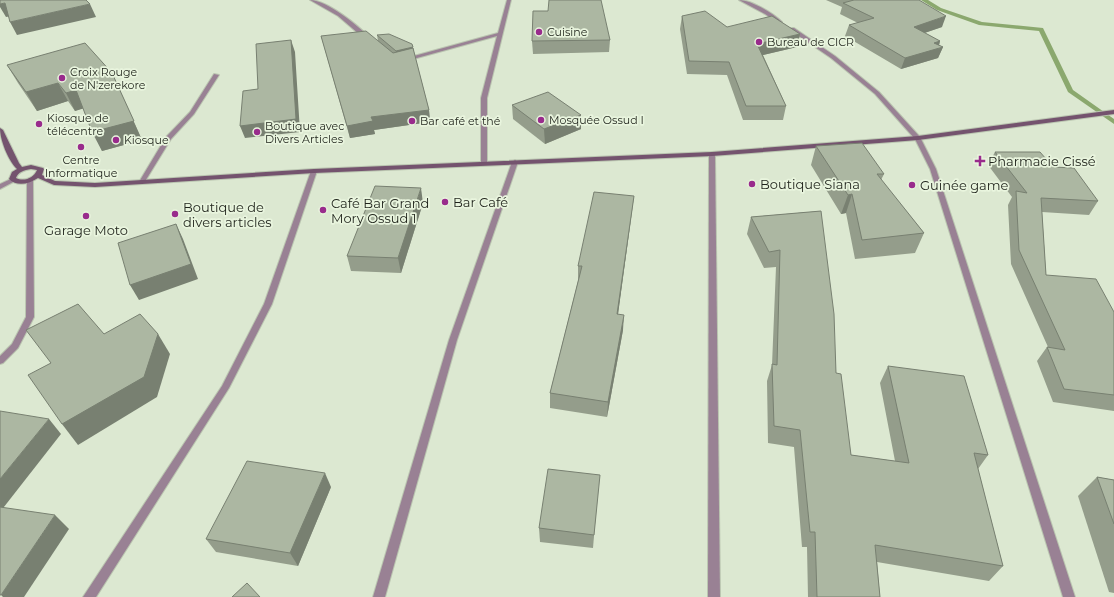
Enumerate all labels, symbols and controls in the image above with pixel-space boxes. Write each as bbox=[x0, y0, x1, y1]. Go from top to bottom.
place label: Cuisine bbox=[547, 25, 588, 39]
marker: Cuisine bbox=[534, 27, 544, 37]
place label: Bureau de CICR bbox=[767, 35, 854, 49]
marker: Bureau de CICR bbox=[754, 37, 764, 47]
place label: Croix Rouge de N'zerekore bbox=[70, 65, 146, 92]
marker: Croix Rouge de N'zerekore bbox=[57, 73, 67, 83]
place label: Kiosque de télécentre bbox=[47, 111, 109, 138]
place label: Mosquée Ossud I bbox=[549, 113, 644, 127]
place label: Bar café et thé bbox=[420, 114, 501, 128]
marker: Mosquée Ossud I bbox=[536, 115, 546, 125]
marker: Bar café et thé bbox=[407, 116, 417, 126]
marker: Kiosque de télécentre bbox=[34, 119, 44, 129]
place label: Boutique avec Divers Articles bbox=[265, 119, 344, 146]
marker: Boutique avec Divers Articles bbox=[252, 127, 262, 137]
place label: Kiosque bbox=[124, 133, 169, 147]
marker: Kiosque bbox=[111, 135, 121, 145]
marker: Centre Informatique bbox=[76, 142, 86, 152]
place label: Centre Informatique bbox=[45, 153, 118, 180]
place label: Pharmacie Cissé bbox=[988, 153, 1096, 169]
marker: Pharmacie Cissé bbox=[975, 156, 985, 166]
place label: Boutique Siana bbox=[760, 176, 860, 192]
place label: Guinée game bbox=[920, 177, 1009, 193]
marker: Boutique Siana bbox=[747, 179, 757, 189]
marker: Guinée game bbox=[907, 180, 917, 190]
place label: Bar Café bbox=[453, 194, 508, 210]
place label: Café Bar Grand Mory Ossud 1 bbox=[331, 195, 429, 226]
marker: Bar Café bbox=[440, 197, 450, 207]
place label: Boutique de divers articles bbox=[183, 199, 272, 230]
marker: Café Bar Grand Mory Ossud 1 bbox=[318, 205, 328, 215]
marker: Boutique de divers articles bbox=[170, 209, 180, 219]
marker: Garage Moto bbox=[81, 211, 91, 221]
place label: Garage Moto bbox=[44, 222, 128, 238]

